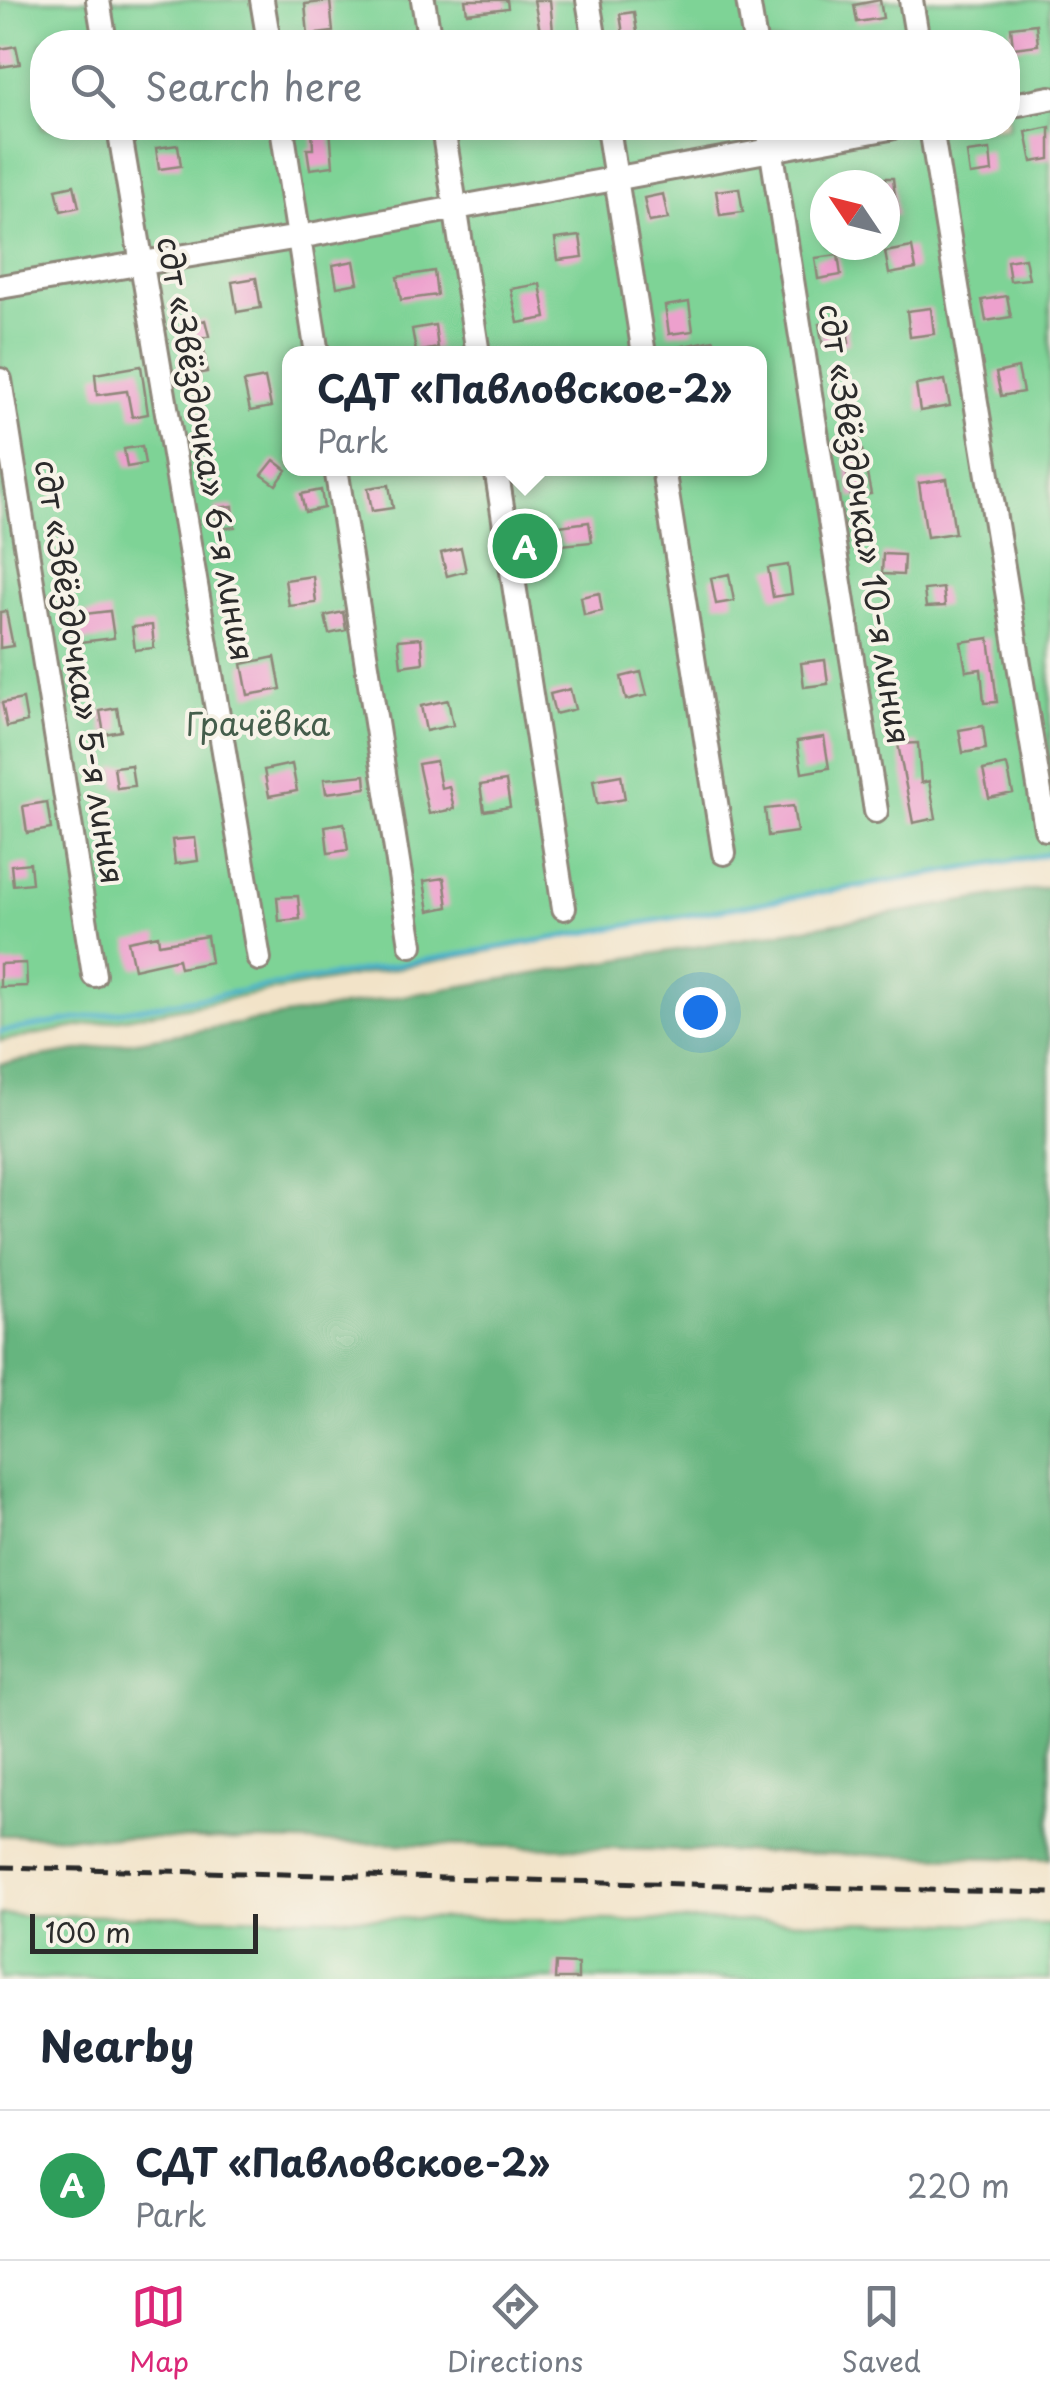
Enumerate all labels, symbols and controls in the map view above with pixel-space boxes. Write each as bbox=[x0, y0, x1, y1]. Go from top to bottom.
search box bbox=[30, 30, 1020, 140]
text: Search here bbox=[145, 57, 362, 114]
icon: search bbox=[65, 58, 120, 113]
north arrow bbox=[810, 170, 900, 260]
street label: сдт «Звёздочка» 6-я линия bbox=[146, 233, 268, 665]
street label: сдт «Звёздочка» 10-я линия bbox=[807, 300, 925, 747]
popup bbox=[282, 346, 767, 476]
text: СДТ «Павловское-2» bbox=[317, 359, 732, 416]
text: Park bbox=[317, 416, 389, 464]
street label: сдт «Звёздочка» 5-я линия bbox=[24, 456, 138, 887]
pin: A bbox=[492, 508, 558, 584]
park label: Грачёвка bbox=[186, 699, 330, 747]
your location bbox=[675, 987, 726, 1038]
scale bar bbox=[30, 1909, 258, 1954]
text: 100 m bbox=[45, 1910, 131, 1953]
text: Nearby bbox=[40, 2013, 194, 2076]
text: СДТ «Павловское-2» bbox=[135, 2133, 550, 2190]
text: A bbox=[60, 2161, 85, 2209]
text: 220 m bbox=[907, 2161, 1010, 2209]
text: Park bbox=[135, 2190, 207, 2238]
tab: Map bbox=[129, 2279, 189, 2382]
tab: Directions bbox=[447, 2279, 583, 2382]
tab: Saved bbox=[841, 2279, 921, 2382]

